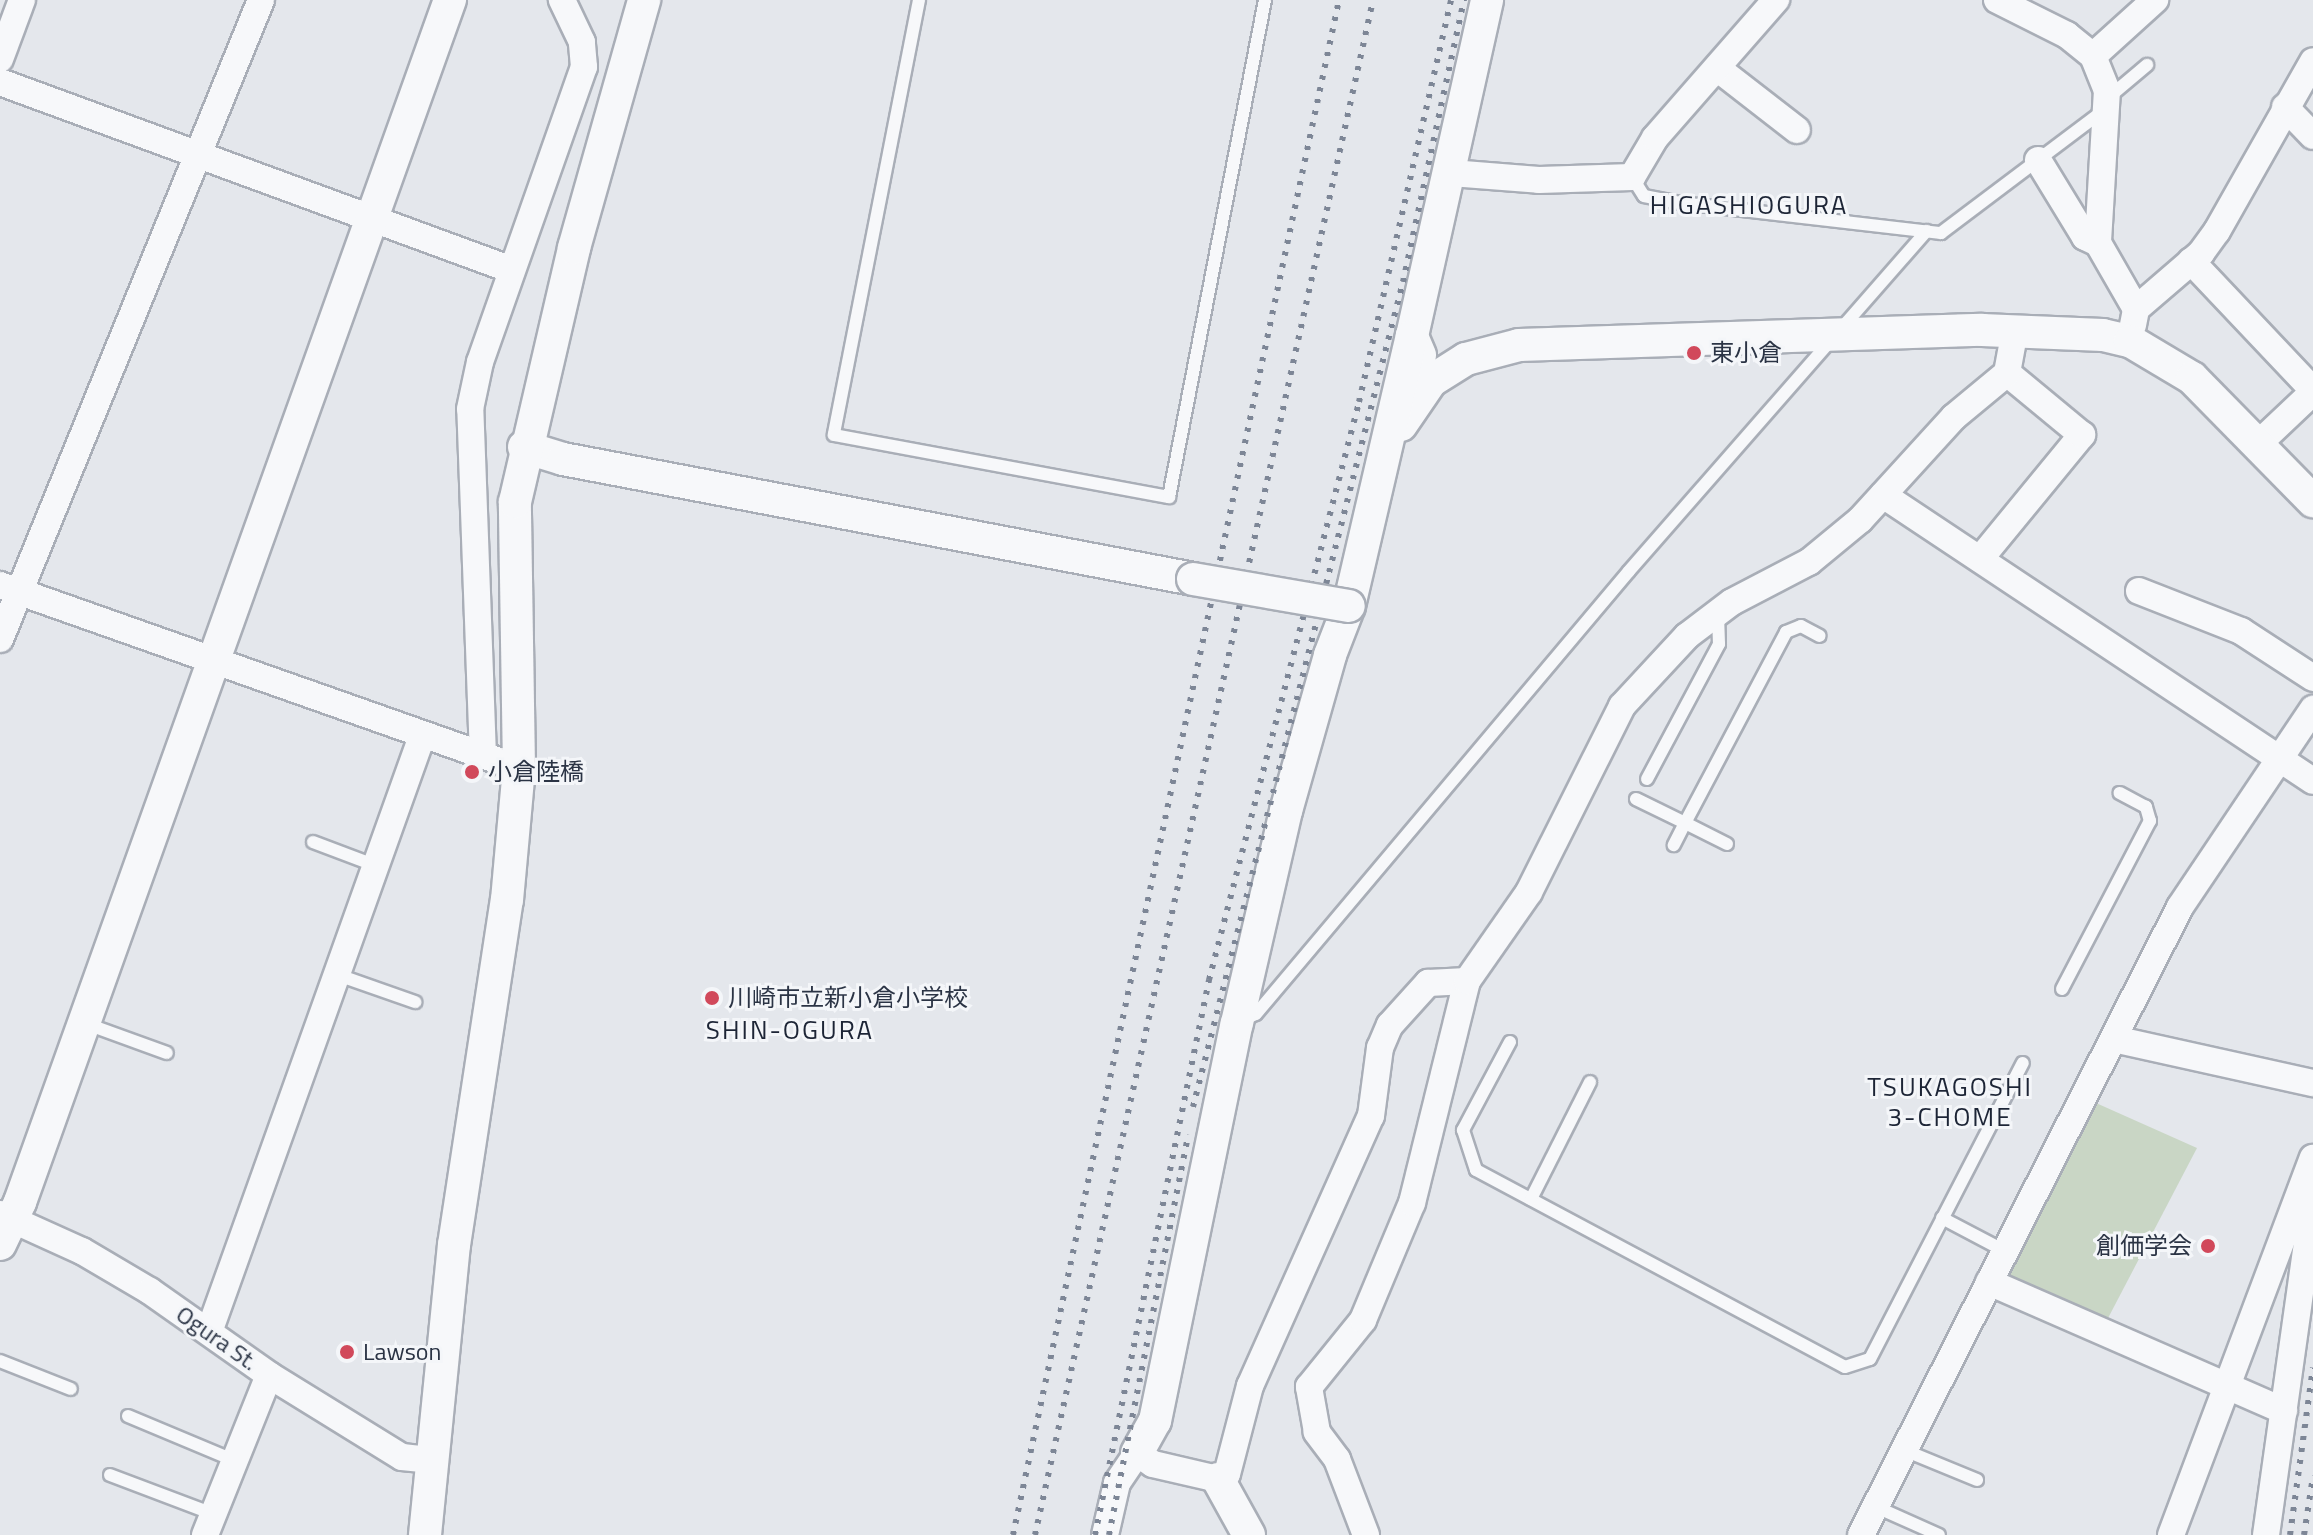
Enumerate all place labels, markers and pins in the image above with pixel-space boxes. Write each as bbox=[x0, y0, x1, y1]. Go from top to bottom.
place label: 東小倉 bbox=[1710, 339, 1782, 367]
marker: 東小倉 bbox=[1685, 344, 1703, 362]
place label: 小倉陸橋 bbox=[488, 758, 584, 786]
marker: 小倉陸橋 bbox=[463, 763, 481, 781]
place label: 川崎市立新小倉小学校 bbox=[728, 984, 968, 1012]
marker: 川崎市立新小倉小学校 bbox=[703, 989, 721, 1007]
place label: 創価学会 bbox=[2096, 1232, 2192, 1260]
marker: 創価学会 bbox=[2199, 1237, 2217, 1255]
place label: Lawson bbox=[363, 1338, 441, 1366]
marker: Lawson bbox=[338, 1343, 356, 1361]

